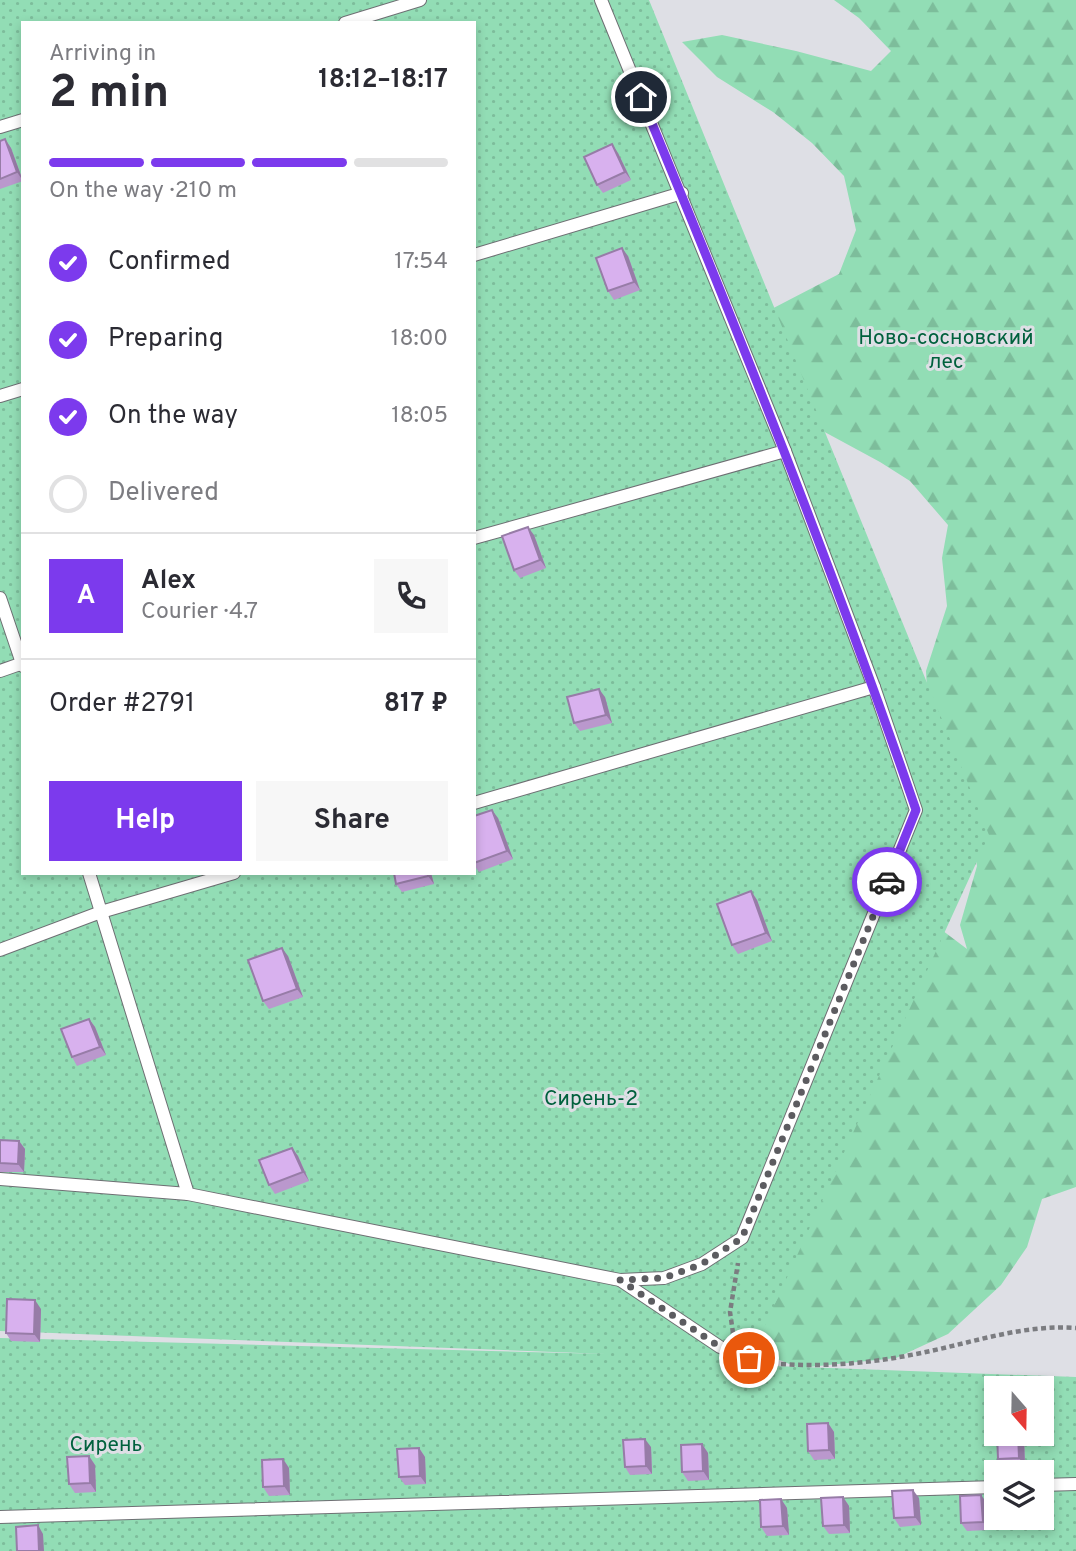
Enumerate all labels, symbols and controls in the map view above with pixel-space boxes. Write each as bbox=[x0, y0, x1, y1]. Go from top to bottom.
text: Arriving in bbox=[49, 40, 156, 69]
text: 18:12–18:17 bbox=[318, 64, 448, 97]
text: 2 min bbox=[49, 65, 169, 124]
pin bbox=[611, 67, 671, 127]
icon: home bbox=[622, 78, 660, 116]
text: On the way · 210 m bbox=[49, 177, 237, 206]
icon: check bbox=[49, 244, 87, 282]
text: Confirmed bbox=[108, 246, 231, 279]
text: 17:54 bbox=[394, 248, 448, 277]
icon: check bbox=[49, 321, 87, 359]
text: Preparing bbox=[108, 323, 223, 356]
text: 18:00 bbox=[391, 325, 448, 354]
park label: Ново-сосновский лес bbox=[858, 325, 1034, 376]
icon: check bbox=[49, 398, 87, 436]
text: On the way bbox=[108, 400, 238, 433]
text: 18:05 bbox=[391, 402, 448, 431]
text: Delivered bbox=[108, 477, 219, 510]
button: phone bbox=[374, 559, 448, 633]
text: Alex bbox=[141, 565, 196, 598]
text: A bbox=[77, 580, 95, 613]
text: Courier · 4.7 bbox=[141, 598, 258, 627]
text: Order #2791 bbox=[49, 688, 195, 721]
text: 817 ₽ bbox=[384, 688, 448, 721]
button: Help bbox=[49, 781, 242, 861]
button: Share bbox=[256, 781, 448, 861]
courier bbox=[852, 847, 922, 917]
icon: car bbox=[868, 863, 906, 901]
park label: Сирень-2 bbox=[544, 1086, 638, 1113]
pin bbox=[719, 1328, 779, 1388]
icon: bag bbox=[730, 1339, 768, 1377]
north arrow bbox=[984, 1376, 1054, 1446]
map controls bbox=[984, 1376, 1054, 1530]
park label: Сирень bbox=[70, 1432, 142, 1459]
button: layers bbox=[984, 1460, 1054, 1530]

